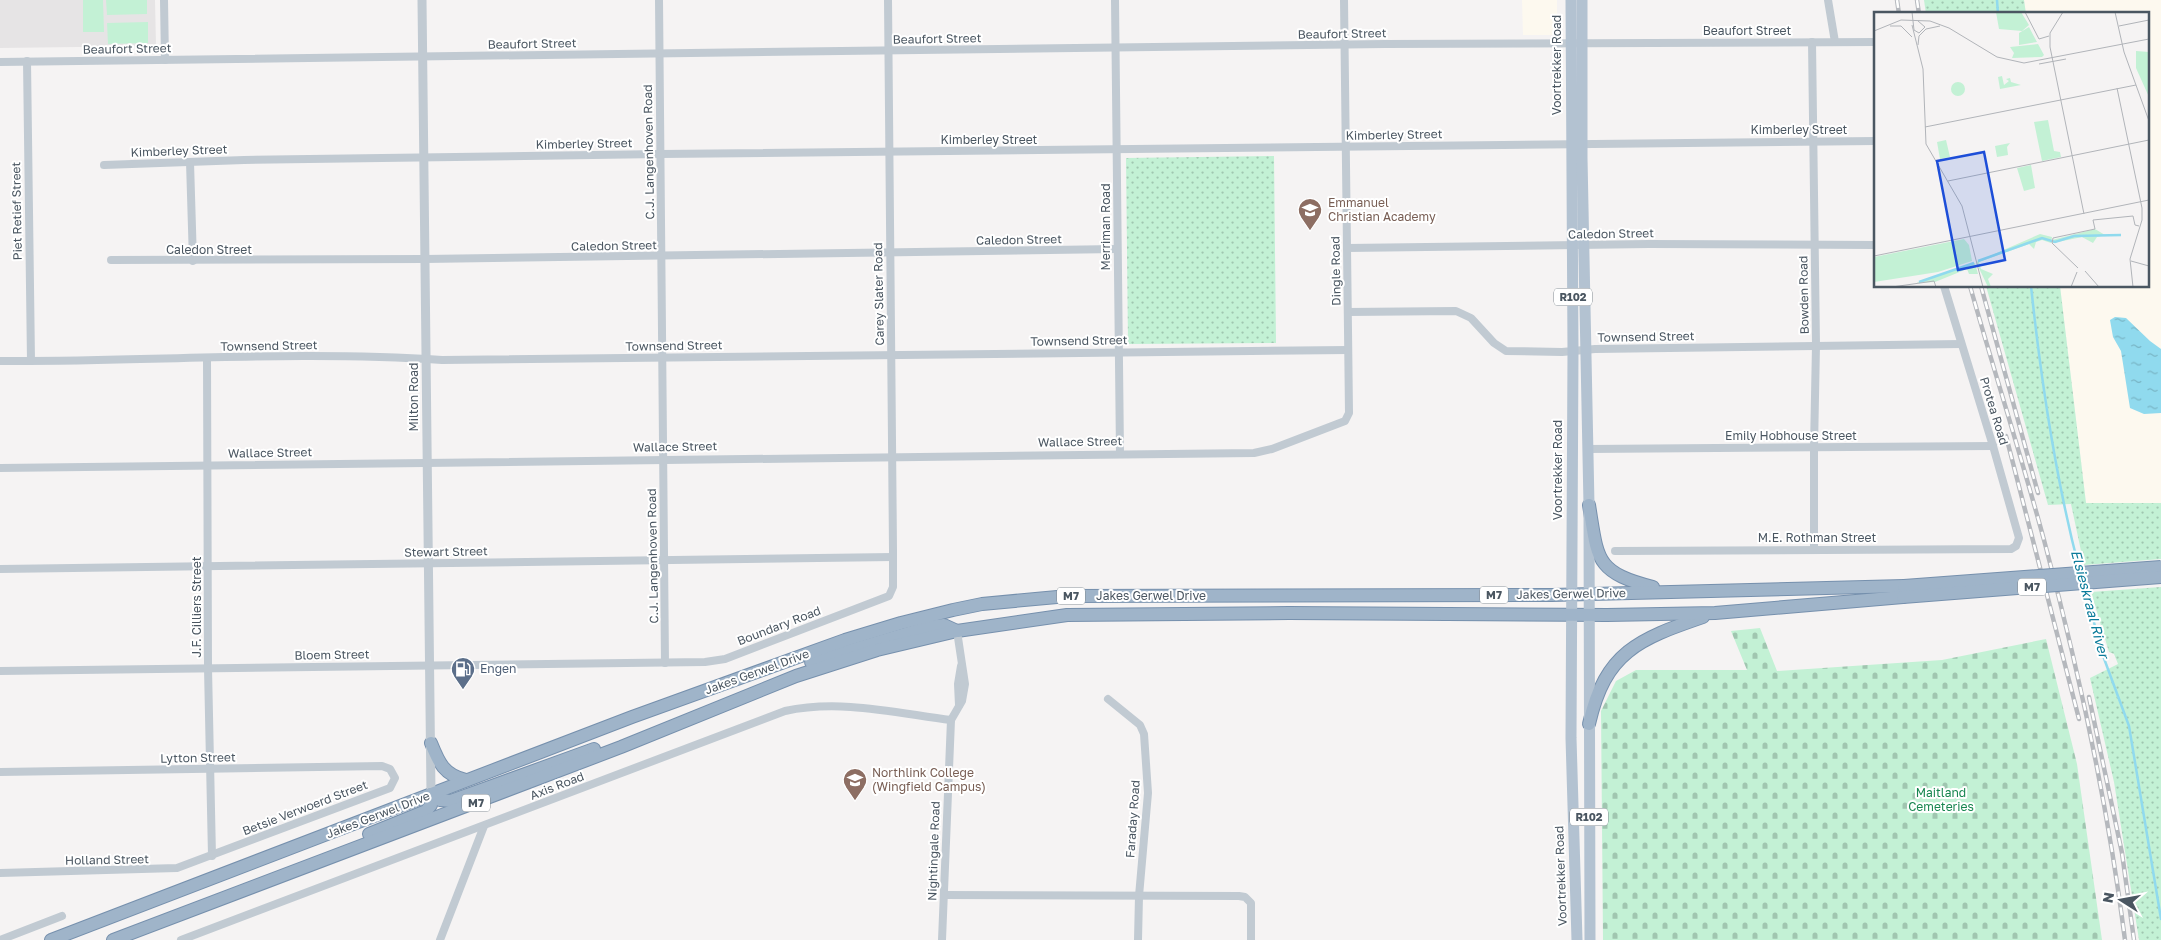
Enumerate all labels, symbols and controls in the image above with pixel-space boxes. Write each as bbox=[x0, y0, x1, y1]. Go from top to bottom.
inset map bbox=[1874, 12, 2148, 288]
street label: Voortrekker Road bbox=[1549, 15, 1564, 115]
street label: Beaufort Street bbox=[1703, 23, 1792, 38]
street label: Beaufort Street bbox=[1297, 25, 1387, 42]
street label: Beaufort Street bbox=[892, 30, 982, 47]
street label: Beaufort Street bbox=[487, 35, 577, 52]
street label: Beaufort Street bbox=[82, 40, 172, 57]
street label: C.J. Langenhoven Road bbox=[640, 84, 657, 220]
street label: Kimberley Street bbox=[1751, 122, 1848, 137]
street label: Kimberley Street bbox=[1345, 126, 1443, 143]
street label: Kimberley Street bbox=[941, 132, 1038, 147]
street label: Kimberley Street bbox=[535, 135, 633, 152]
street label: Kimberley Street bbox=[130, 141, 228, 160]
street label: Piet Retief Street bbox=[8, 161, 25, 260]
street label: Merriman Road bbox=[1098, 183, 1113, 271]
place label: Emmanuel Christian Academy bbox=[1328, 195, 1436, 224]
school or university icon: Emmanuel Christian Academy bbox=[1297, 197, 1323, 231]
street label: Caledon Street bbox=[1568, 225, 1654, 242]
street label: Caledon Street bbox=[976, 231, 1062, 248]
street label: Dingle Road bbox=[1327, 236, 1344, 306]
street label: Caledon Street bbox=[571, 237, 657, 254]
street label: Caledon Street bbox=[166, 242, 252, 257]
street label: Carey Slater Road bbox=[870, 242, 887, 346]
street label: Bowden Road bbox=[1795, 255, 1812, 335]
road number: R102 bbox=[1554, 288, 1592, 306]
street label: Townsend Street bbox=[1597, 328, 1695, 345]
street label: Townsend Street bbox=[1030, 332, 1128, 349]
street label: Townsend Street bbox=[220, 337, 318, 354]
street label: Townsend Street bbox=[625, 337, 723, 354]
street label: Milton Road bbox=[406, 363, 421, 431]
street label: Protea Road bbox=[1977, 375, 2012, 447]
street label: Voortrekker Road bbox=[1550, 420, 1565, 520]
street label: Emily Hobhouse Street bbox=[1725, 428, 1857, 443]
street label: Wallace Street bbox=[1038, 433, 1122, 450]
street label: Wallace Street bbox=[633, 438, 717, 455]
street label: Wallace Street bbox=[228, 444, 312, 461]
street label: C.J. Langenhoven Road bbox=[644, 488, 661, 624]
street label: M.E. Rothman Street bbox=[1758, 530, 1876, 545]
street label: Stewart Street bbox=[404, 543, 488, 560]
water label: Elsieskraal River bbox=[2068, 548, 2114, 662]
street label: J.F. Cilliers Street bbox=[189, 556, 204, 658]
road number: M7 bbox=[2018, 578, 2046, 596]
street label: Jakes Gerwel Drive bbox=[1516, 585, 1626, 602]
road number: M7 bbox=[1480, 586, 1508, 604]
road number: M7 bbox=[1057, 588, 1085, 604]
street label: Jakes Gerwel Drive bbox=[1096, 588, 1206, 603]
street label: Boundary Road bbox=[735, 603, 823, 648]
street label: Bloem Street bbox=[294, 646, 370, 663]
street label: Jakes Gerwel Drive bbox=[703, 646, 811, 697]
fuel station icon: Engen bbox=[450, 656, 476, 690]
place label: Engen bbox=[480, 661, 516, 676]
street label: Lytton Street bbox=[160, 749, 236, 766]
place label: Northlink College (Wingfield Campus) bbox=[872, 765, 986, 794]
school or university icon: Northlink College (Wingfield Campus) bbox=[842, 767, 868, 801]
street label: Axis Road bbox=[528, 768, 586, 803]
street label: Betsie Verwoerd Street bbox=[240, 777, 370, 838]
street label: Faraday Road bbox=[1122, 780, 1143, 858]
park label: Maitland Cemeteries bbox=[1908, 785, 1974, 814]
street label: Jakes Gerwel Drive bbox=[324, 788, 432, 841]
road number: M7 bbox=[462, 794, 490, 811]
street label: Nightingale Road bbox=[924, 801, 943, 901]
road number: R102 bbox=[1570, 809, 1608, 826]
street label: Voortrekker Road bbox=[1551, 826, 1570, 926]
street label: Holland Street bbox=[65, 851, 149, 868]
north arrow bbox=[2096, 875, 2146, 925]
text: N bbox=[2098, 891, 2117, 904]

